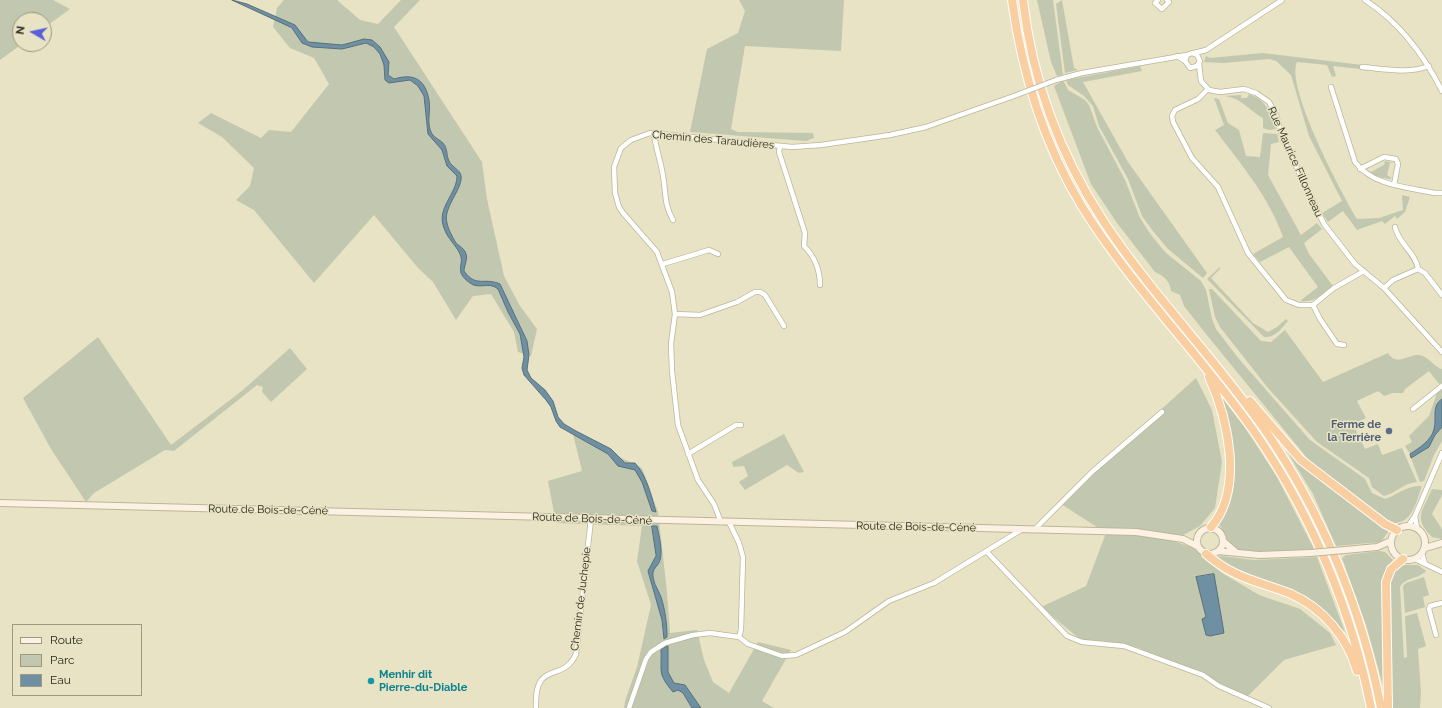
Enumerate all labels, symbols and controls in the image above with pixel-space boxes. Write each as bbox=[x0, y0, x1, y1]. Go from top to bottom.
north arrow bbox=[12, 12, 52, 52]
text: N bbox=[14, 25, 28, 35]
street label: Rue Maurice Fillonneau bbox=[1265, 105, 1325, 219]
street label: Chemin des Taraudières bbox=[651, 128, 775, 152]
place label: Ferme de la Terrière bbox=[1328, 418, 1381, 444]
marker: Ferme de la Terrière bbox=[1384, 426, 1394, 436]
street label: Route de Bois-de-Céné bbox=[208, 502, 328, 518]
street label: Route de Bois-de-Céné bbox=[532, 510, 652, 528]
street label: Route de Bois-de-Céné bbox=[856, 519, 976, 535]
street label: Chemin de Juchepie bbox=[568, 546, 594, 652]
legend bbox=[12, 624, 142, 696]
text: Route bbox=[50, 633, 83, 647]
text: Parc bbox=[50, 653, 75, 667]
place label: Menhir dit Pierre-du-Diable bbox=[379, 668, 467, 694]
text: Eau bbox=[50, 673, 71, 687]
marker: Menhir dit Pierre-du-Diable bbox=[366, 676, 376, 686]

